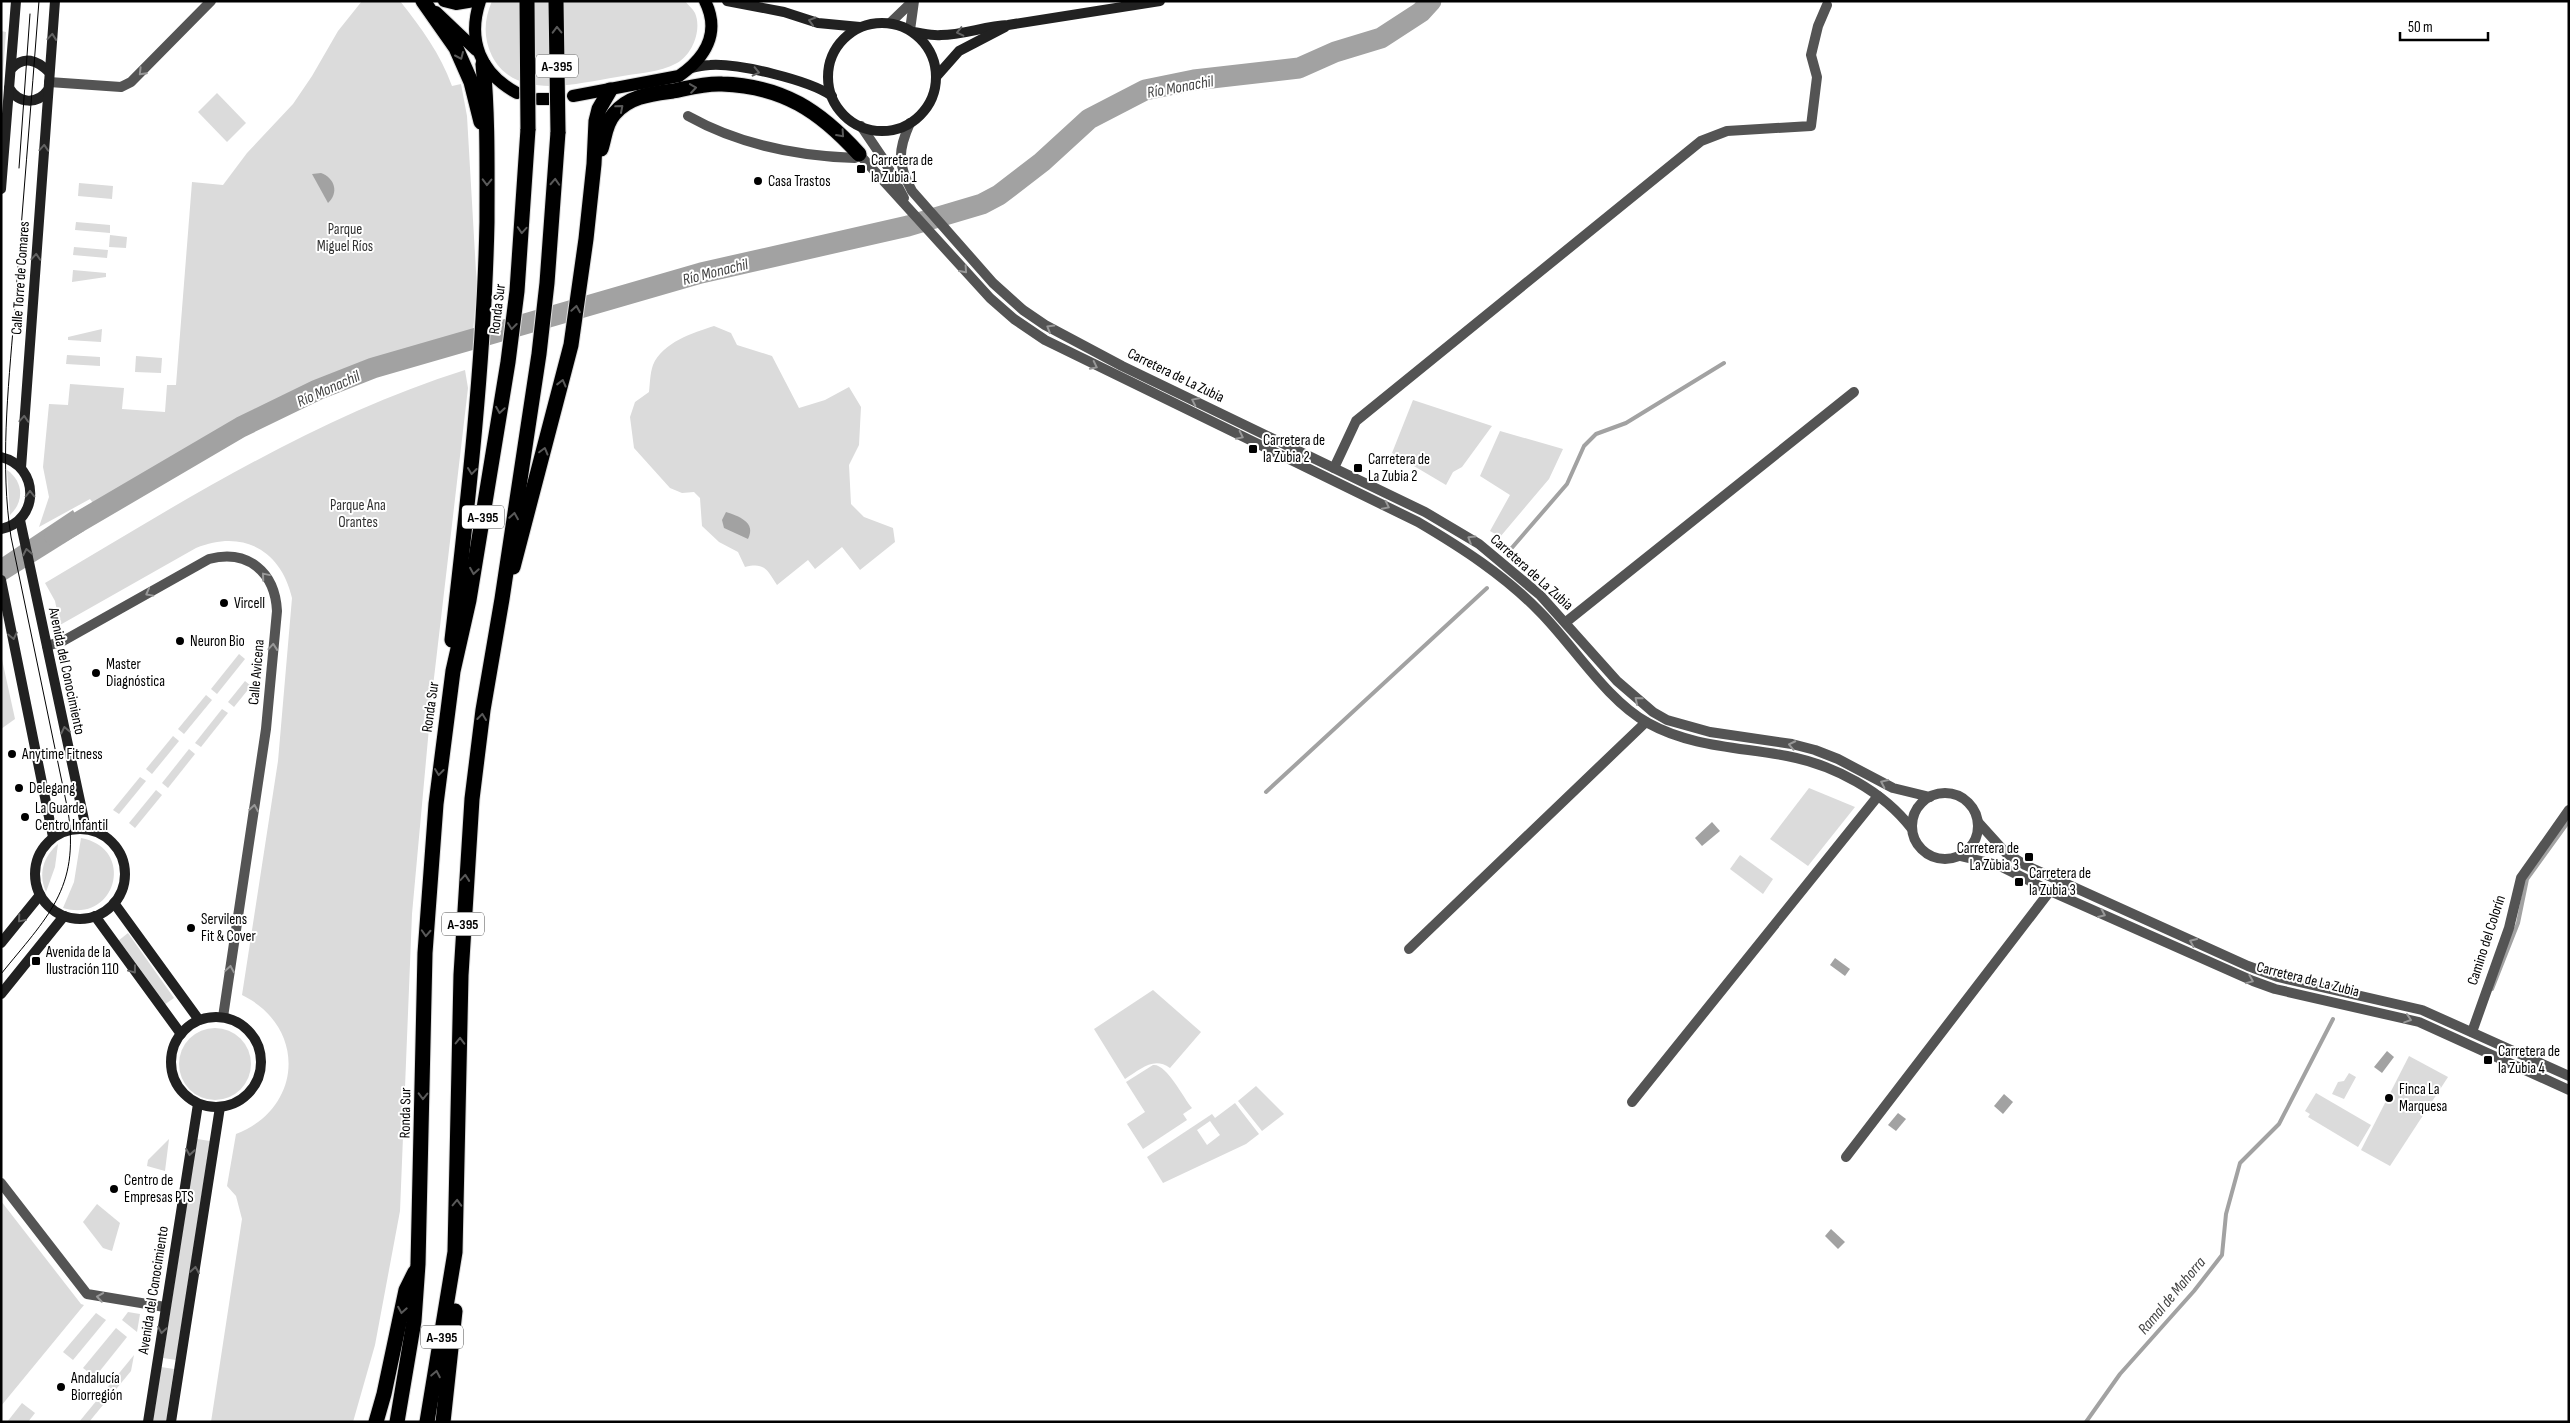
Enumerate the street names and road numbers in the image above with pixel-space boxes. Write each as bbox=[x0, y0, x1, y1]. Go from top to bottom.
road number: A-395 bbox=[536, 54, 578, 78]
street label: Calle Torre de Comares bbox=[7, 221, 34, 335]
street label: Ronda Sur bbox=[485, 282, 510, 335]
street label: Carretera de La Zubia bbox=[1124, 344, 1227, 407]
road number: A-395 bbox=[462, 506, 504, 528]
street label: Carretera de La Zubia bbox=[1486, 530, 1577, 615]
street label: Avenida del Conocimiento bbox=[44, 605, 89, 736]
street label: Calle Avicena bbox=[244, 638, 269, 706]
street label: Ronda Sur bbox=[418, 680, 444, 734]
street label: Camino del Colorín bbox=[2463, 893, 2510, 988]
road number: A-395 bbox=[442, 912, 484, 936]
street label: Carretera de La Zubia bbox=[2254, 958, 2361, 1001]
street label: Ronda Sur bbox=[396, 1087, 415, 1139]
street label: Avenida del Conocimiento bbox=[134, 1225, 173, 1357]
road number: A-395 bbox=[421, 1325, 463, 1348]

